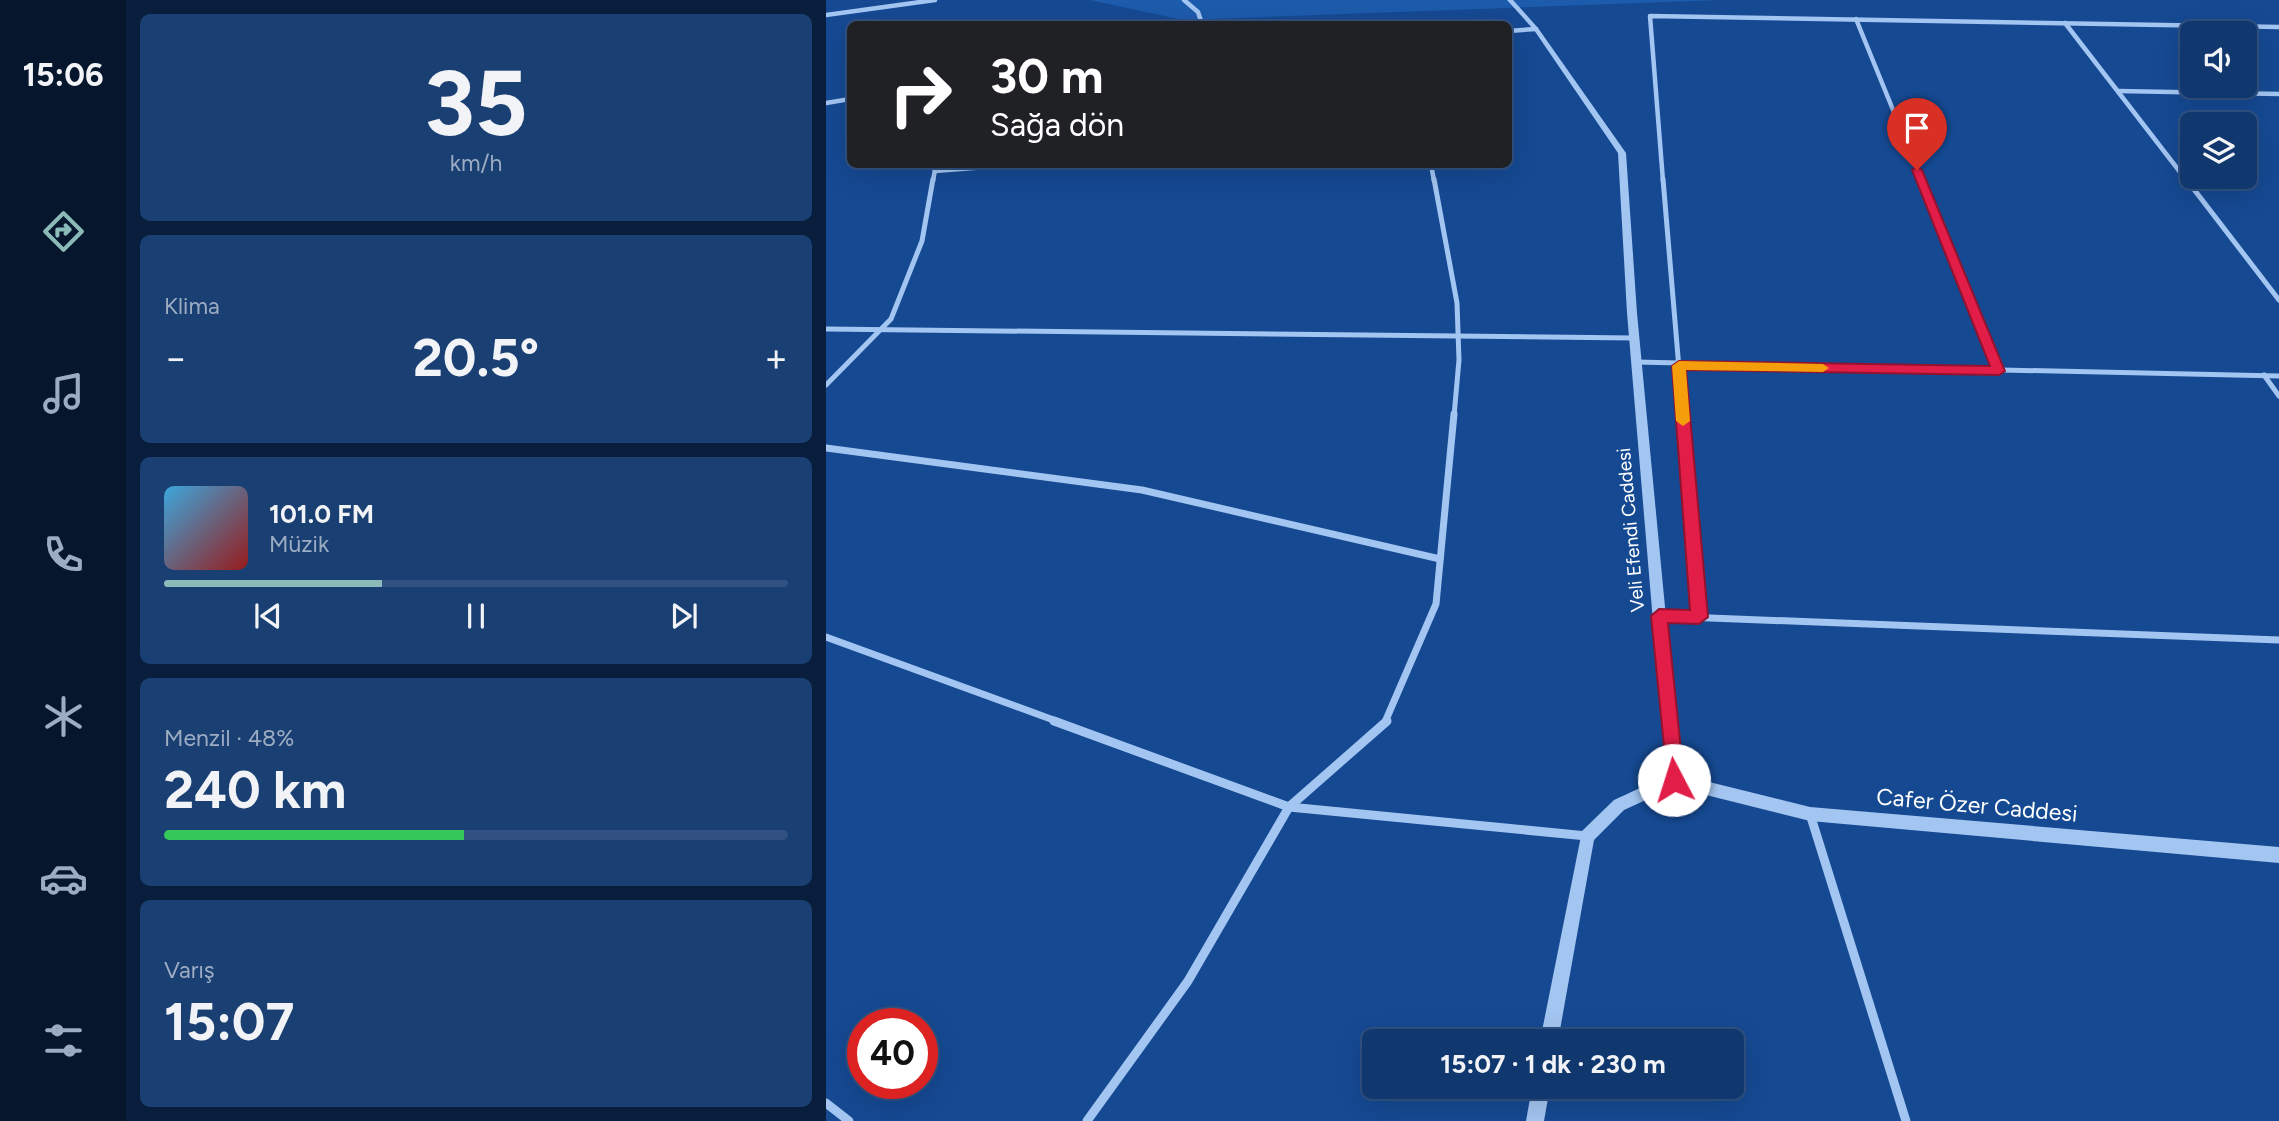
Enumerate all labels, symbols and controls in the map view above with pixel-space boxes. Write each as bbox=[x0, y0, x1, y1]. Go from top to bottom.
map controls bbox=[2180, 21, 2257, 189]
button: sound bbox=[2180, 21, 2257, 98]
text: 30 m bbox=[990, 46, 1103, 105]
text: 35 bbox=[424, 49, 528, 158]
icon: right bbox=[875, 49, 966, 140]
text: 15:06 bbox=[22, 56, 104, 94]
pin bbox=[1887, 98, 1947, 170]
text: Sağa dön bbox=[990, 106, 1124, 144]
icon: arrive bbox=[1898, 109, 1936, 147]
button: layers bbox=[2180, 112, 2257, 189]
text: km/h bbox=[450, 149, 502, 177]
icon: directions bbox=[39, 207, 88, 256]
text: Klima bbox=[164, 292, 220, 320]
text: 20.5° bbox=[413, 327, 539, 389]
text: − bbox=[164, 335, 188, 381]
text: + bbox=[764, 335, 788, 381]
icon: music bbox=[39, 369, 88, 418]
street label: Veli Efendi Caddesi bbox=[1612, 447, 1649, 613]
text: 101.0 FM bbox=[269, 498, 374, 530]
icon: phone bbox=[39, 530, 88, 579]
text: Müzik bbox=[269, 530, 329, 558]
icon: previous bbox=[249, 597, 287, 635]
icon: pause bbox=[457, 597, 495, 635]
icon: next bbox=[665, 597, 703, 635]
icon: climate bbox=[39, 692, 88, 741]
text: Menzil · 48% bbox=[164, 724, 294, 752]
position arrow bbox=[1637, 743, 1711, 817]
text: 240 km bbox=[164, 759, 346, 821]
street label: Cafer Özer Caddesi bbox=[1875, 782, 2079, 828]
icon: car bbox=[39, 854, 88, 903]
text: Varış bbox=[164, 956, 215, 984]
text: 15:07 bbox=[164, 991, 294, 1053]
speed limit sign: 40 bbox=[847, 1008, 938, 1099]
icon: filters bbox=[39, 1016, 88, 1065]
text: 15:07 · 1 dk · 230 m bbox=[1440, 1048, 1666, 1080]

